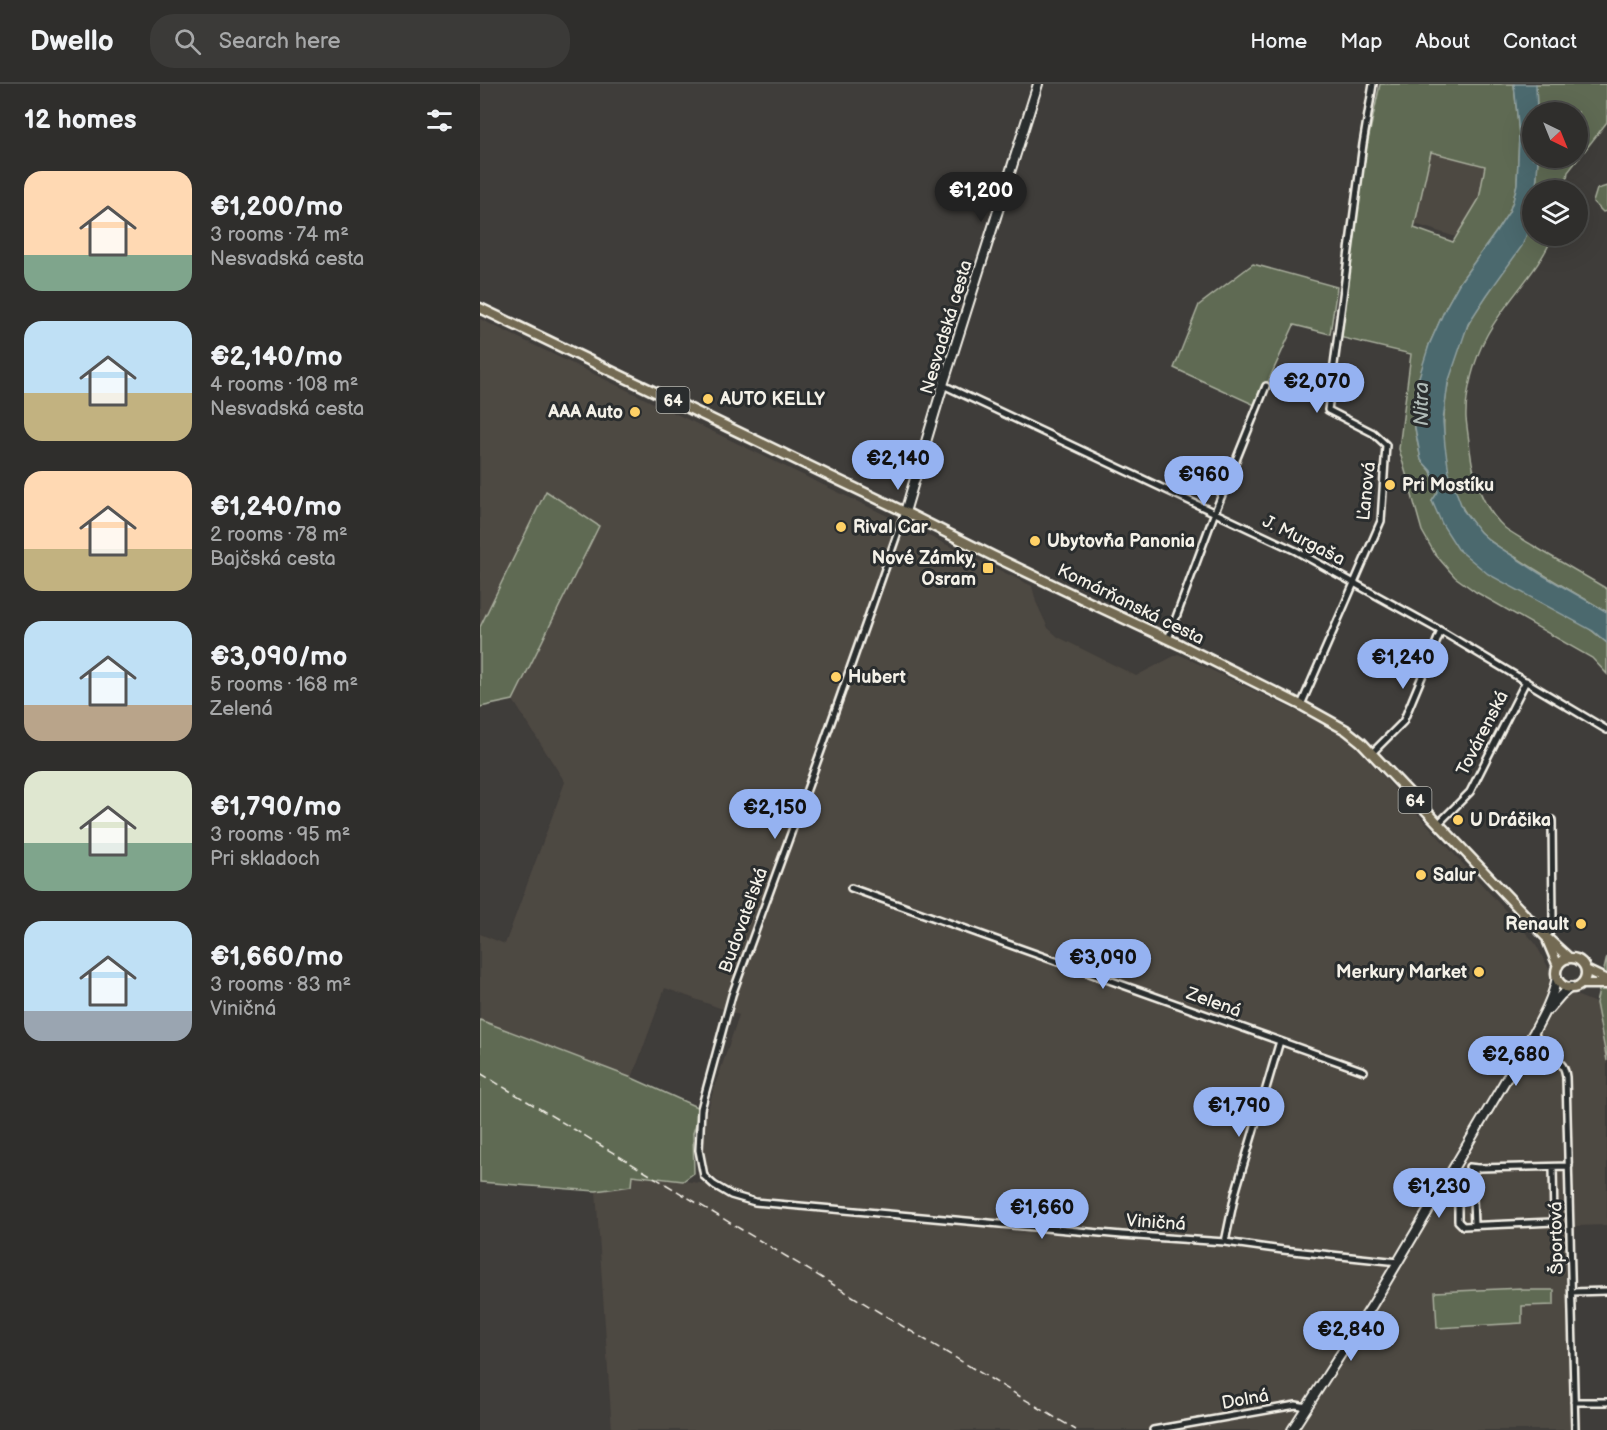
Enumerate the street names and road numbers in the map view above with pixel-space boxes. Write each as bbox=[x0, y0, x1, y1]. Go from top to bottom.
street label: Nesvadská cesta bbox=[916, 258, 977, 397]
road number: 64 bbox=[656, 387, 690, 413]
street label: Ľanová bbox=[1353, 461, 1380, 521]
street label: J. Murgaša bbox=[1259, 511, 1349, 570]
street label: Komárňanská cesta bbox=[1054, 560, 1208, 649]
street label: Továrenská bbox=[1452, 687, 1513, 779]
road number: 64 bbox=[1398, 787, 1432, 813]
street label: Budovateľská bbox=[715, 865, 772, 976]
street label: Zelená bbox=[1183, 983, 1244, 1022]
street label: Športová bbox=[1544, 1201, 1568, 1275]
street label: Viničná bbox=[1125, 1210, 1186, 1235]
street label: Dolná bbox=[1220, 1385, 1270, 1414]

